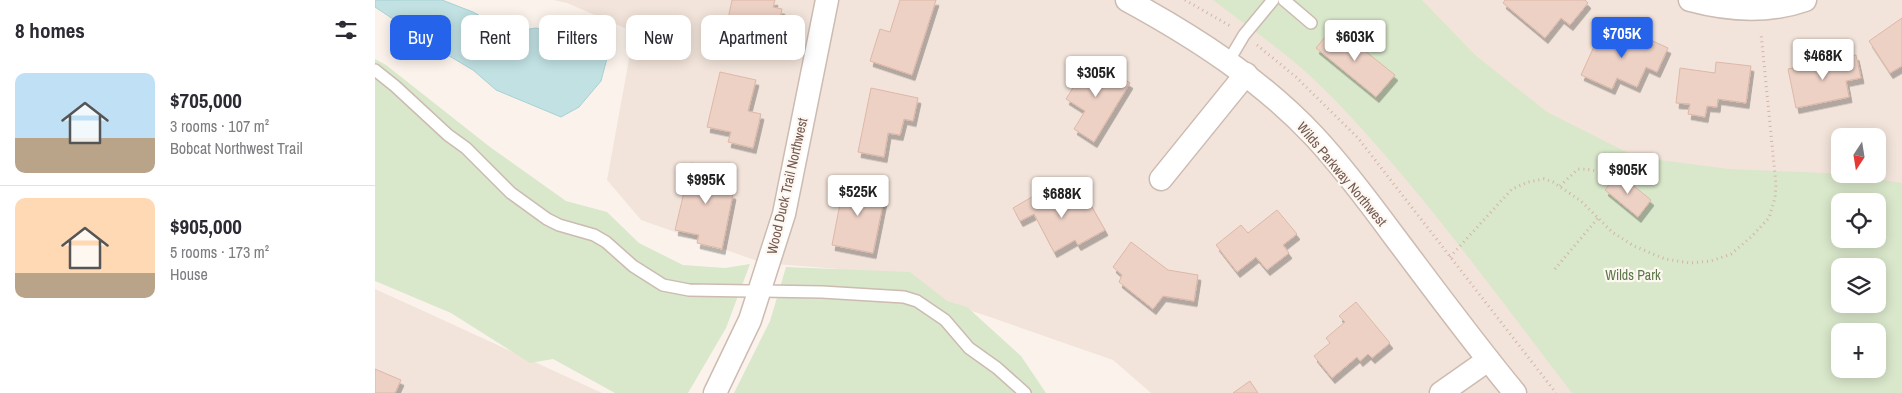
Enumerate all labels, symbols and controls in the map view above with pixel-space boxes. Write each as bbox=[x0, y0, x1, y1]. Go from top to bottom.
chip: Buy bbox=[390, 15, 451, 60]
chip: Rent bbox=[461, 15, 529, 60]
chip: Filters bbox=[539, 15, 616, 60]
chip: New bbox=[626, 15, 691, 60]
chip: Apartment bbox=[701, 15, 805, 60]
text: 8 homes bbox=[15, 16, 85, 45]
icon: filters bbox=[332, 16, 360, 44]
pin: $705K bbox=[1587, 17, 1657, 59]
pin: $603K bbox=[1320, 20, 1390, 62]
text: $705K bbox=[1603, 22, 1641, 44]
text: $603K bbox=[1336, 25, 1374, 47]
pin: $468K bbox=[1788, 38, 1858, 81]
text: $468K bbox=[1804, 44, 1842, 66]
pin: $305K bbox=[1061, 56, 1131, 98]
text: $305K bbox=[1077, 61, 1115, 83]
text: $705,000 bbox=[170, 86, 242, 115]
icon: home bbox=[55, 93, 115, 153]
text: 3 rooms · 107 m² bbox=[170, 115, 269, 137]
street label: Wood Duck Trail Northwest bbox=[763, 116, 811, 256]
street label: Wilds Parkway Northwest bbox=[1293, 118, 1391, 230]
north arrow bbox=[1831, 128, 1886, 182]
map controls bbox=[1831, 128, 1886, 378]
text: Bobcat Northwest Trail bbox=[170, 137, 303, 159]
pin: $905K bbox=[1593, 152, 1663, 195]
text: $905K bbox=[1609, 158, 1647, 180]
pin: $995K bbox=[671, 162, 741, 205]
text: $995K bbox=[687, 168, 725, 190]
pin: $525K bbox=[823, 174, 893, 217]
pin: $688K bbox=[1027, 176, 1097, 219]
text: $525K bbox=[839, 180, 877, 202]
text: $688K bbox=[1043, 182, 1081, 204]
button: locate bbox=[1831, 193, 1886, 248]
text: $905,000 bbox=[170, 212, 242, 241]
icon: home bbox=[55, 218, 115, 278]
text: 5 rooms · 173 m² bbox=[170, 241, 269, 263]
button: layers bbox=[1831, 258, 1886, 313]
text: House bbox=[170, 263, 208, 285]
park label: Wilds Park bbox=[1605, 266, 1661, 284]
button: + bbox=[1831, 323, 1886, 378]

